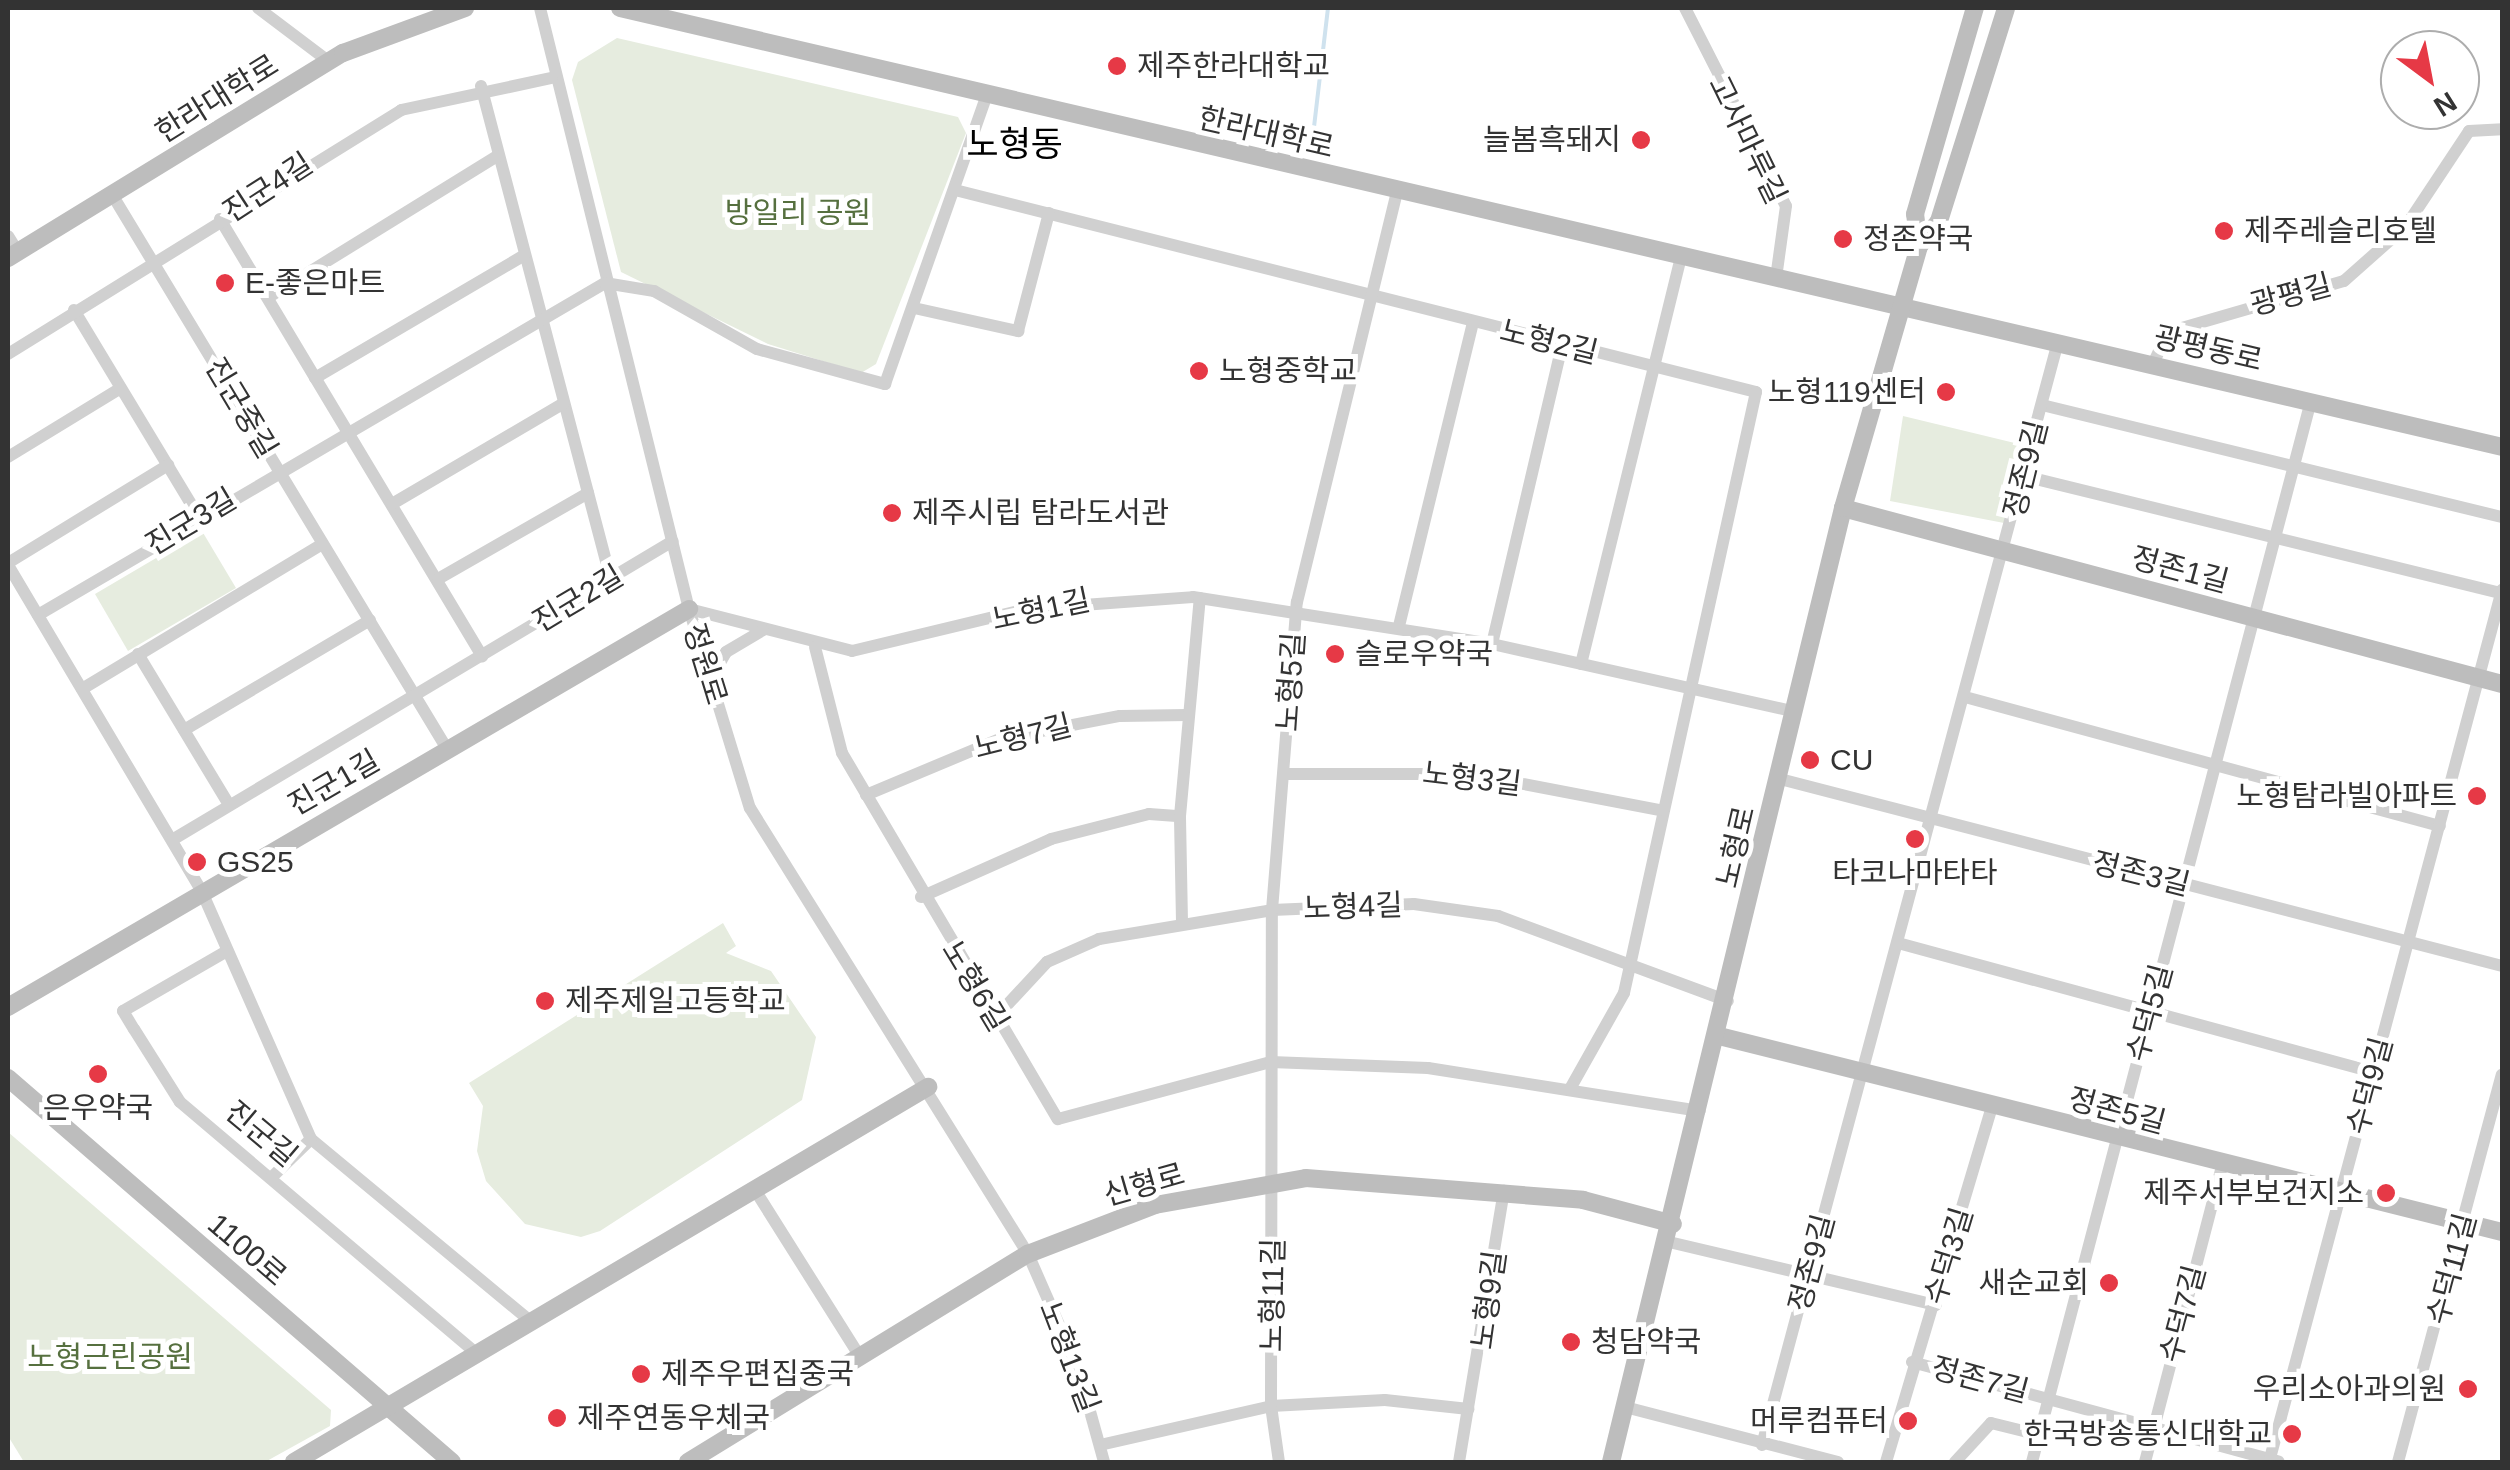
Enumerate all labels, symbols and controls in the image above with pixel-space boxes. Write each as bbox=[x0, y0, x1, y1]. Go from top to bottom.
north arrow bbox=[2380, 30, 2480, 130]
street label: 한라대학로 bbox=[149, 47, 285, 151]
place label: 제주한라대학교 bbox=[1137, 48, 1330, 84]
marker: 제주한라대학교 bbox=[1106, 55, 1128, 77]
street label: 고사마루길 bbox=[1701, 70, 1793, 210]
text: N bbox=[2428, 86, 2462, 123]
street label: 한라대학로 bbox=[1195, 100, 1337, 166]
place label: 늘봄흑돼지 bbox=[1483, 122, 1621, 158]
district label: 노형동 bbox=[967, 123, 1063, 165]
marker: 늘봄흑돼지 bbox=[1630, 129, 1652, 151]
street label: 진군4길 bbox=[216, 146, 320, 230]
park label: 방일리 공원 bbox=[725, 195, 871, 231]
place label: 제주레슬리호텔 bbox=[2244, 213, 2437, 249]
marker: 제주레슬리호텔 bbox=[2213, 220, 2235, 242]
place label: 정존약국 bbox=[1863, 221, 1973, 257]
marker: 정존약국 bbox=[1832, 228, 1854, 250]
place label: E-좋은마트 bbox=[245, 265, 385, 301]
street label: 광평길 bbox=[2246, 267, 2336, 323]
marker: E-좋은마트 bbox=[214, 272, 236, 294]
street label: 노형2길 bbox=[1496, 313, 1602, 371]
street label: 광평동로 bbox=[2150, 319, 2266, 379]
street label: 진군중길 bbox=[197, 351, 285, 465]
place label: 노형중학교 bbox=[1219, 353, 1357, 389]
marker: 노형중학교 bbox=[1188, 360, 1210, 382]
place label: 노형119센터 bbox=[1768, 374, 1926, 410]
marker: 노형119센터 bbox=[1935, 381, 1957, 403]
street label: 정존9길 bbox=[1997, 416, 2055, 522]
street label: 진군3길 bbox=[139, 481, 243, 563]
place label: 제주시립 탐라도서관 bbox=[912, 495, 1169, 531]
marker: 제주시립 탐라도서관 bbox=[881, 502, 903, 524]
street label: 정존1길 bbox=[2127, 540, 2233, 600]
street label: 진군2길 bbox=[526, 558, 630, 640]
street label: 노형1길 bbox=[989, 582, 1093, 638]
street label: 정원로 bbox=[676, 619, 734, 709]
street label: 노형5길 bbox=[1270, 631, 1312, 733]
place label: 슬로우약국 bbox=[1355, 636, 1493, 672]
marker: 슬로우약국 bbox=[1324, 643, 1346, 665]
street label: 노형7길 bbox=[970, 708, 1076, 766]
place label: CU bbox=[1830, 742, 1873, 778]
street label: 진군1길 bbox=[282, 743, 386, 823]
marker: CU bbox=[1799, 749, 1821, 771]
street label: 노형3길 bbox=[1420, 755, 1524, 803]
place label: 노형탐라빌아파트 bbox=[2236, 778, 2457, 814]
marker: 노형탐라빌아파트 bbox=[2466, 785, 2488, 807]
street label: 노형로 bbox=[1709, 803, 1763, 891]
marker: 타코나마타타 bbox=[1904, 828, 1926, 850]
place label: GS25 bbox=[217, 844, 294, 880]
street label: 정존3길 bbox=[2088, 845, 2194, 903]
marker: GS25 bbox=[186, 851, 208, 873]
place label: 타코나마타타 bbox=[1832, 855, 1998, 891]
street label: 노형4길 bbox=[1303, 887, 1403, 927]
street label: 노형6길 bbox=[934, 934, 1016, 1038]
street label: 수덕5길 bbox=[2120, 960, 2180, 1066]
place label: 제주제일고등학교 bbox=[565, 983, 786, 1019]
marker: 제주제일고등학교 bbox=[534, 990, 556, 1012]
street label: 수덕9길 bbox=[2340, 1033, 2400, 1139]
marker: 은우약국 bbox=[87, 1063, 109, 1085]
street label: 정존5길 bbox=[2064, 1081, 2170, 1141]
place label: 은우약국 bbox=[43, 1090, 153, 1126]
street label: 진군길 bbox=[218, 1094, 304, 1174]
street label: 신형로 bbox=[1099, 1156, 1189, 1214]
place label: 제주서부보건지소 bbox=[2143, 1175, 2364, 1211]
marker: 제주서부보건지소 bbox=[2373, 1180, 2399, 1206]
street label: 수덕3길 bbox=[1917, 1203, 1981, 1309]
street label: 1100로 bbox=[200, 1206, 294, 1294]
street label: 수덕11길 bbox=[2420, 1209, 2484, 1329]
street label: 정존9길 bbox=[1782, 1210, 1842, 1316]
street label: 노형11길 bbox=[1254, 1238, 1292, 1352]
street label: 노형9길 bbox=[1464, 1248, 1514, 1352]
street label: 수덕7길 bbox=[2153, 1261, 2213, 1367]
place label: 새순교회 bbox=[1979, 1265, 2089, 1301]
marker: 새순교회 bbox=[2098, 1272, 2120, 1294]
street label: 노형13길 bbox=[1031, 1296, 1107, 1418]
place label: 청담약국 bbox=[1591, 1324, 1701, 1360]
marker: 청담약국 bbox=[1560, 1331, 1582, 1353]
park label: 노형근린공원 bbox=[27, 1339, 193, 1375]
street label: 정존7길 bbox=[1927, 1350, 2033, 1410]
place label: 제주우편집중국 bbox=[661, 1356, 854, 1392]
marker: 제주우편집중국 bbox=[630, 1363, 652, 1385]
place label: 우리소아과의원 bbox=[2253, 1371, 2446, 1407]
marker: 우리소아과의원 bbox=[2455, 1376, 2481, 1402]
place label: 제주연동우체국 bbox=[577, 1400, 770, 1436]
place label: 머루컴퓨터 bbox=[1750, 1403, 1888, 1439]
marker: 제주연동우체국 bbox=[546, 1407, 568, 1429]
marker: 머루컴퓨터 bbox=[1897, 1410, 1919, 1432]
place label: 한국방송통신대학교 bbox=[2024, 1416, 2272, 1452]
marker: 한국방송통신대학교 bbox=[2281, 1423, 2303, 1445]

